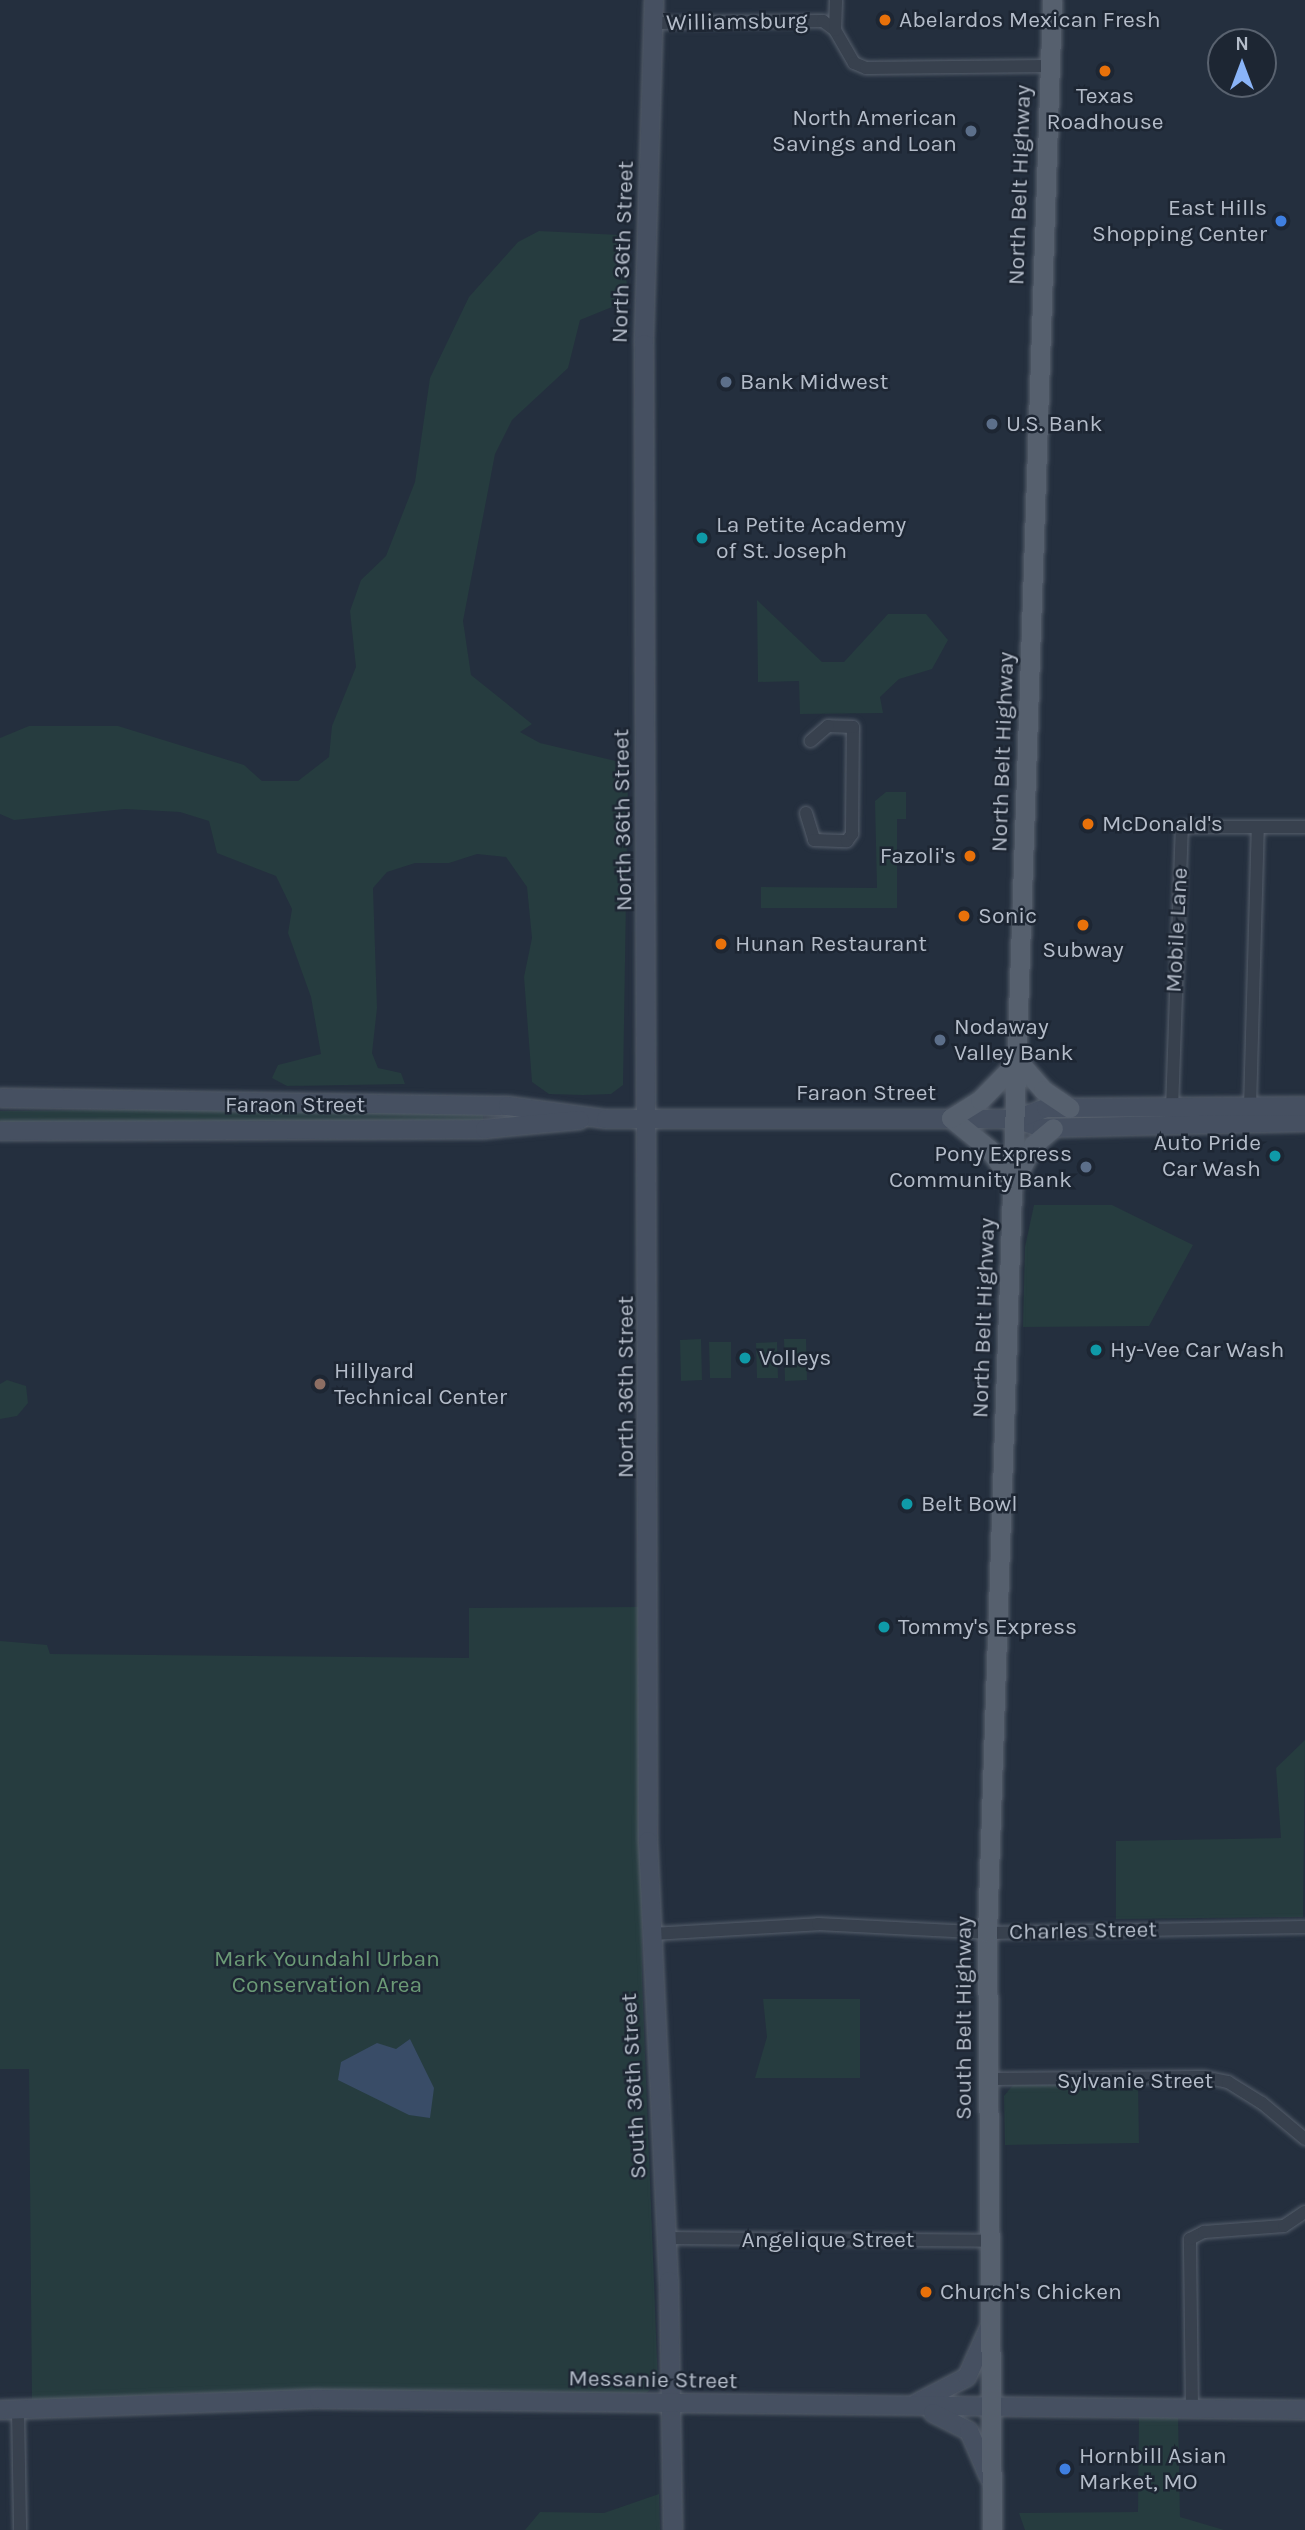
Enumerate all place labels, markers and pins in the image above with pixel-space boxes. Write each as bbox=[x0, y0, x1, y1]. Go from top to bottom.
place label: Abelardos Mexican Fresh bbox=[899, 6, 1161, 34]
marker: Abelardos Mexican Fresh bbox=[877, 12, 893, 28]
marker: Texas Roadhouse bbox=[1097, 63, 1113, 79]
place label: Texas Roadhouse bbox=[1046, 82, 1164, 136]
place label: North American Savings and Loan bbox=[772, 104, 957, 158]
marker: North American Savings and Loan bbox=[963, 123, 979, 139]
place label: East Hills Shopping Center bbox=[1092, 194, 1267, 248]
marker: East Hills Shopping Center bbox=[1273, 213, 1289, 229]
place label: Bank Midwest bbox=[740, 368, 888, 396]
marker: Bank Midwest bbox=[718, 374, 734, 390]
place label: U.S. Bank bbox=[1006, 410, 1102, 438]
marker: U.S. Bank bbox=[984, 416, 1000, 432]
place label: La Petite Academy of St. Joseph bbox=[716, 511, 906, 565]
marker: La Petite Academy of St. Joseph bbox=[694, 530, 710, 546]
place label: McDonald's bbox=[1102, 810, 1223, 838]
marker: McDonald's bbox=[1080, 816, 1096, 832]
place label: Fazoli's bbox=[880, 842, 956, 870]
marker: Fazoli's bbox=[962, 848, 978, 864]
place label: Sonic bbox=[978, 902, 1037, 930]
marker: Sonic bbox=[956, 908, 972, 924]
marker: Subway bbox=[1075, 917, 1091, 933]
place label: Hunan Restaurant bbox=[735, 930, 927, 958]
marker: Hunan Restaurant bbox=[713, 936, 729, 952]
place label: Subway bbox=[1042, 936, 1124, 964]
place label: Nodaway Valley Bank bbox=[954, 1013, 1074, 1067]
marker: Nodaway Valley Bank bbox=[932, 1032, 948, 1048]
place label: Auto Pride Car Wash bbox=[1154, 1129, 1261, 1183]
place label: Pony Express Community Bank bbox=[889, 1140, 1072, 1194]
marker: Auto Pride Car Wash bbox=[1267, 1148, 1283, 1164]
marker: Pony Express Community Bank bbox=[1078, 1159, 1094, 1175]
place label: Hy-Vee Car Wash bbox=[1110, 1336, 1284, 1364]
marker: Hy-Vee Car Wash bbox=[1088, 1342, 1104, 1358]
place label: Volleys bbox=[759, 1344, 831, 1372]
marker: Volleys bbox=[737, 1350, 753, 1366]
place label: Hillyard Technical Center bbox=[334, 1357, 507, 1411]
marker: Hillyard Technical Center bbox=[312, 1376, 328, 1392]
place label: Belt Bowl bbox=[921, 1490, 1018, 1518]
marker: Belt Bowl bbox=[899, 1496, 915, 1512]
place label: Tommy's Express bbox=[898, 1613, 1077, 1641]
marker: Tommy's Express bbox=[876, 1619, 892, 1635]
place label: Church's Chicken bbox=[940, 2278, 1122, 2306]
marker: Church's Chicken bbox=[918, 2284, 934, 2300]
place label: Hornbill Asian Market, MO bbox=[1079, 2442, 1227, 2496]
marker: Hornbill Asian Market, MO bbox=[1057, 2461, 1073, 2477]

